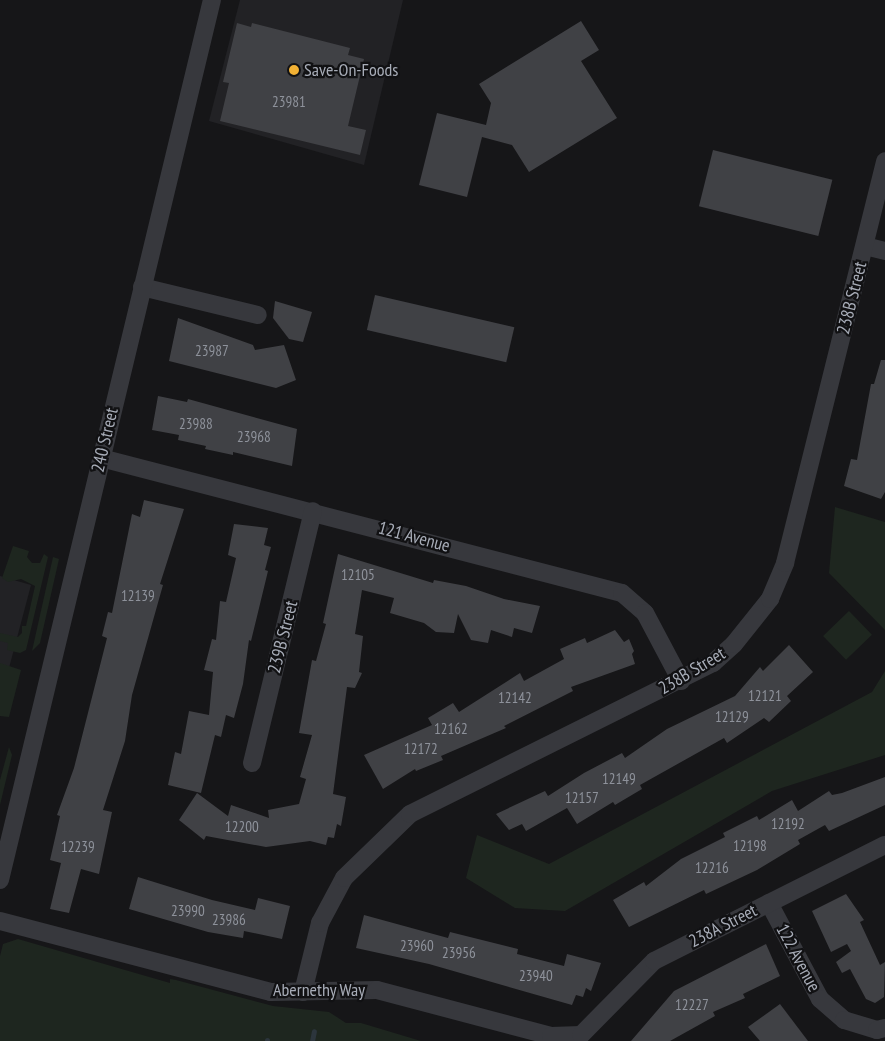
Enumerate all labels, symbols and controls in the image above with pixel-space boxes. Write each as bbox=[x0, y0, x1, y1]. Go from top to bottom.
place label: Save-On-Foods bbox=[304, 59, 398, 81]
marker: Save-On-Foods bbox=[288, 64, 300, 76]
house number: 23981 bbox=[272, 93, 306, 111]
street label: 238B Street bbox=[833, 260, 871, 336]
house number: 23987 bbox=[195, 342, 229, 360]
street label: 240 Street bbox=[87, 406, 123, 474]
house number: 23988 bbox=[179, 415, 213, 433]
house number: 23968 bbox=[237, 428, 271, 446]
street label: 121 Avenue bbox=[376, 517, 452, 557]
house number: 12105 bbox=[341, 566, 375, 584]
house number: 12139 bbox=[121, 587, 155, 605]
street label: 239B Street bbox=[264, 599, 302, 675]
street label: 238B Street bbox=[655, 643, 729, 699]
house number: 12121 bbox=[748, 687, 782, 705]
house number: 12142 bbox=[498, 689, 532, 707]
house number: 12129 bbox=[715, 708, 749, 726]
house number: 12162 bbox=[434, 720, 468, 738]
house number: 12172 bbox=[404, 740, 438, 758]
house number: 12149 bbox=[602, 770, 636, 788]
house number: 12157 bbox=[565, 789, 599, 807]
house number: 12192 bbox=[771, 815, 805, 833]
house number: 12200 bbox=[225, 818, 259, 836]
house number: 12198 bbox=[733, 837, 767, 855]
house number: 12239 bbox=[61, 838, 95, 856]
house number: 12216 bbox=[695, 859, 729, 877]
street label: 238A Street bbox=[685, 900, 761, 952]
house number: 23990 bbox=[171, 902, 205, 920]
house number: 23986 bbox=[212, 911, 246, 929]
street label: 122 Avenue bbox=[771, 920, 825, 996]
house number: 23960 bbox=[400, 937, 434, 955]
house number: 23956 bbox=[442, 944, 476, 962]
house number: 23940 bbox=[519, 967, 553, 985]
street label: Abernethy Way bbox=[273, 979, 365, 1001]
house number: 12227 bbox=[675, 996, 709, 1014]

